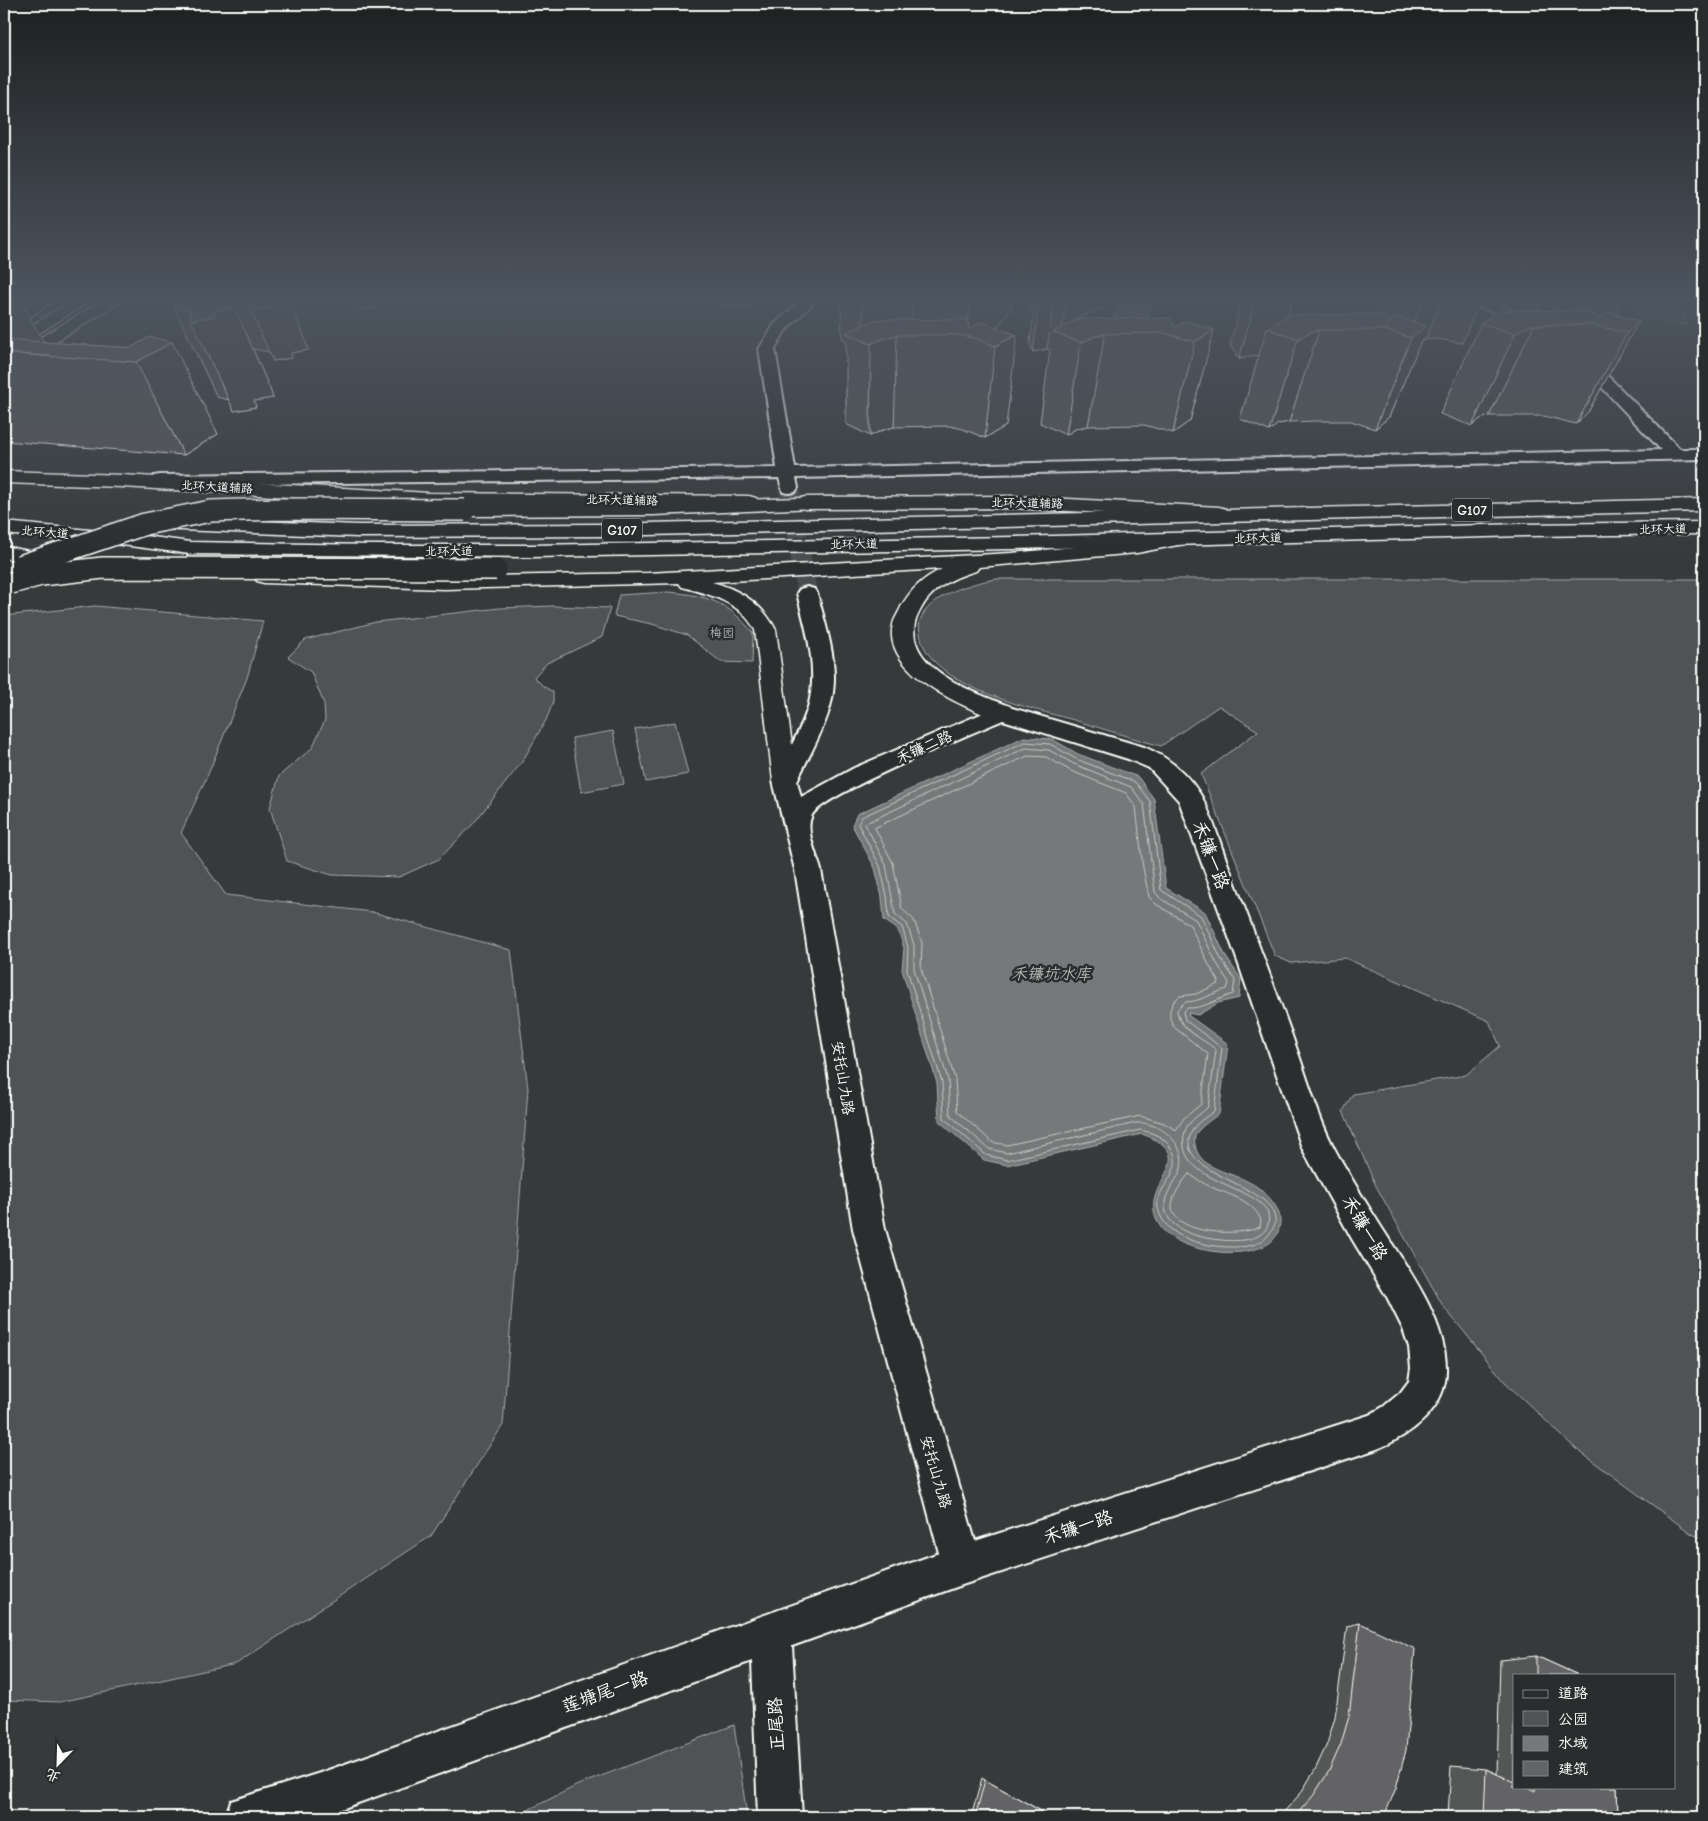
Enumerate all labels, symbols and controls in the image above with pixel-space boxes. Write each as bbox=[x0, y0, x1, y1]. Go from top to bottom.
street label: 北环大道辅路 bbox=[181, 478, 253, 496]
street label: 北环大道辅路 bbox=[586, 492, 658, 508]
street label: 北环大道辅路 bbox=[991, 495, 1063, 511]
road number: G107 bbox=[1452, 498, 1492, 522]
road number: G107 bbox=[602, 518, 642, 542]
street label: 北环大道 bbox=[1639, 522, 1687, 536]
street label: 北环大道 bbox=[20, 523, 70, 541]
street label: 北环大道 bbox=[1234, 531, 1282, 545]
street label: 北环大道 bbox=[830, 537, 878, 551]
street label: 北环大道 bbox=[425, 544, 473, 558]
park label: 梅园 bbox=[710, 626, 734, 640]
street label: 禾镰二路 bbox=[893, 727, 955, 767]
street label: 禾镰一路 bbox=[1188, 818, 1233, 893]
water label: 禾镰坑水库 bbox=[1011, 965, 1093, 983]
street label: 安托山九路 bbox=[828, 1040, 858, 1116]
street label: 禾镰一路 bbox=[1337, 1192, 1392, 1265]
street label: 安托山九路 bbox=[917, 1433, 955, 1511]
street label: 禾镰一路 bbox=[1041, 1506, 1116, 1549]
street label: 莲塘尾一路 bbox=[559, 1667, 651, 1718]
legend bbox=[1513, 1674, 1676, 1788]
text: 道路 bbox=[1558, 1684, 1588, 1702]
street label: 正尾路 bbox=[765, 1696, 788, 1751]
text: 公园 bbox=[1558, 1710, 1588, 1728]
text: 水域 bbox=[1558, 1734, 1588, 1752]
north arrow bbox=[32, 1738, 82, 1788]
text: 建筑 bbox=[1558, 1760, 1588, 1778]
text: 北 bbox=[43, 1765, 63, 1786]

